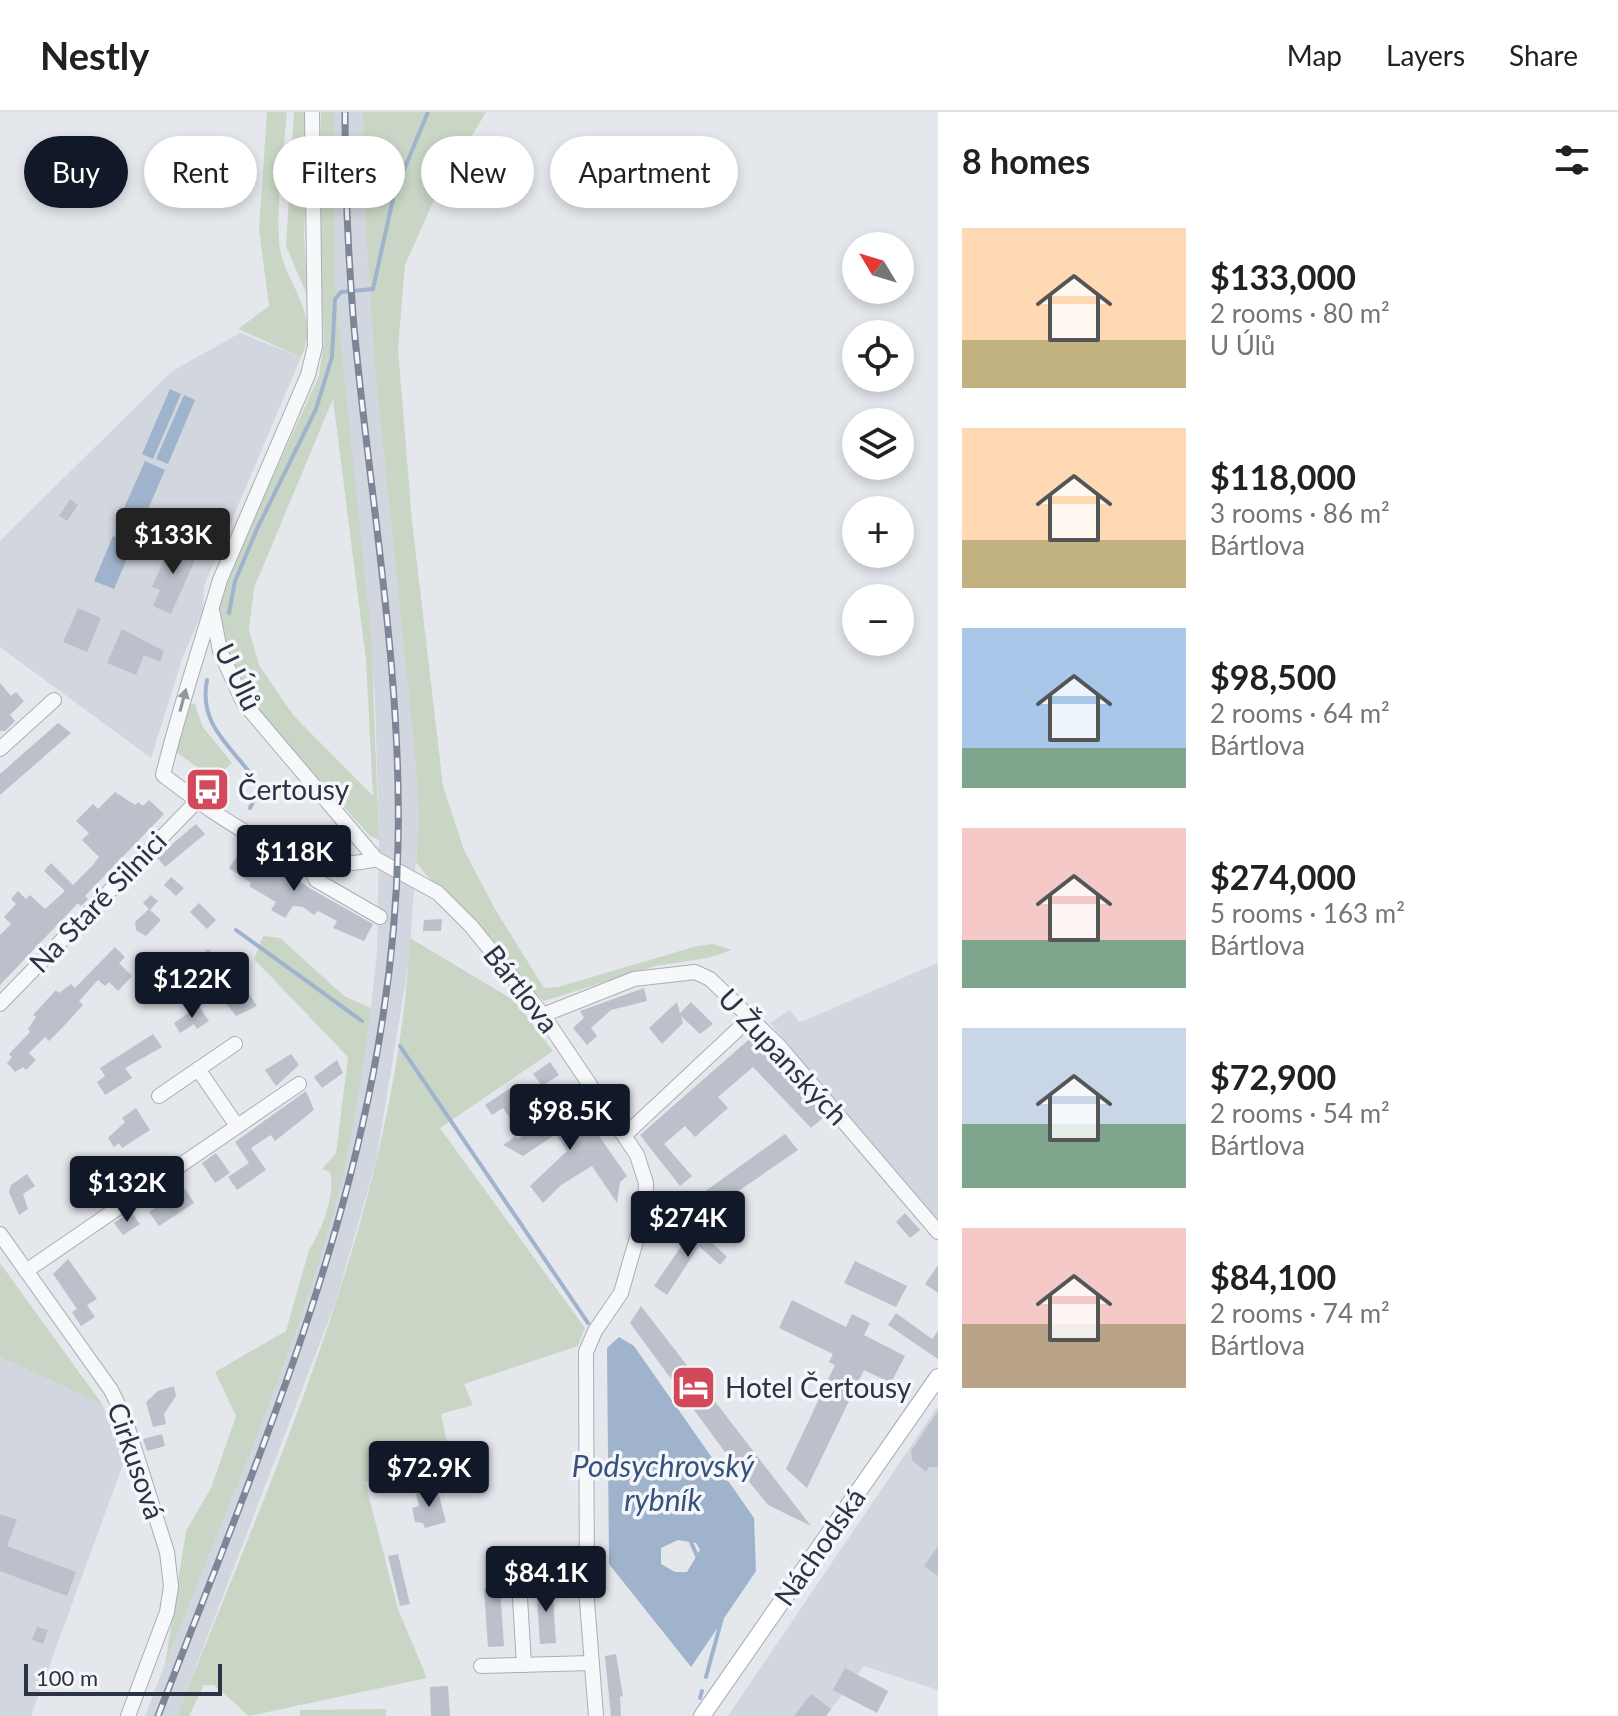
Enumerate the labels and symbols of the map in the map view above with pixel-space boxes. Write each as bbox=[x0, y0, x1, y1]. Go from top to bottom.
north arrow bbox=[842, 232, 914, 304]
pin: $133K bbox=[117, 508, 229, 576]
street label: U Úlů bbox=[208, 638, 270, 716]
one-way arrow bbox=[177, 688, 189, 713]
bus stop icon: Čertousy bbox=[183, 766, 231, 814]
place label: Čertousy bbox=[238, 772, 350, 806]
street label: Na Staré Silnici bbox=[22, 824, 173, 979]
pin: $118K bbox=[238, 825, 350, 893]
street label: Bártlova bbox=[477, 938, 567, 1039]
pin: $122K bbox=[136, 952, 248, 1020]
street label: U Županských bbox=[712, 981, 856, 1132]
pin: $98.5K bbox=[505, 1084, 635, 1152]
pin: $132K bbox=[71, 1156, 183, 1224]
pin: $274K bbox=[632, 1191, 744, 1259]
hotel icon: Hotel Čertousy bbox=[670, 1364, 718, 1412]
place label: Hotel Čertousy bbox=[725, 1370, 912, 1404]
street label: Cirkusová bbox=[101, 1398, 173, 1523]
pin: $72.9K bbox=[364, 1441, 494, 1509]
water label: Podsychrovský rybník bbox=[572, 1447, 755, 1517]
street label: Náchodská bbox=[766, 1481, 872, 1612]
pin: $84.1K bbox=[481, 1546, 611, 1614]
scale bar bbox=[24, 1660, 222, 1696]

